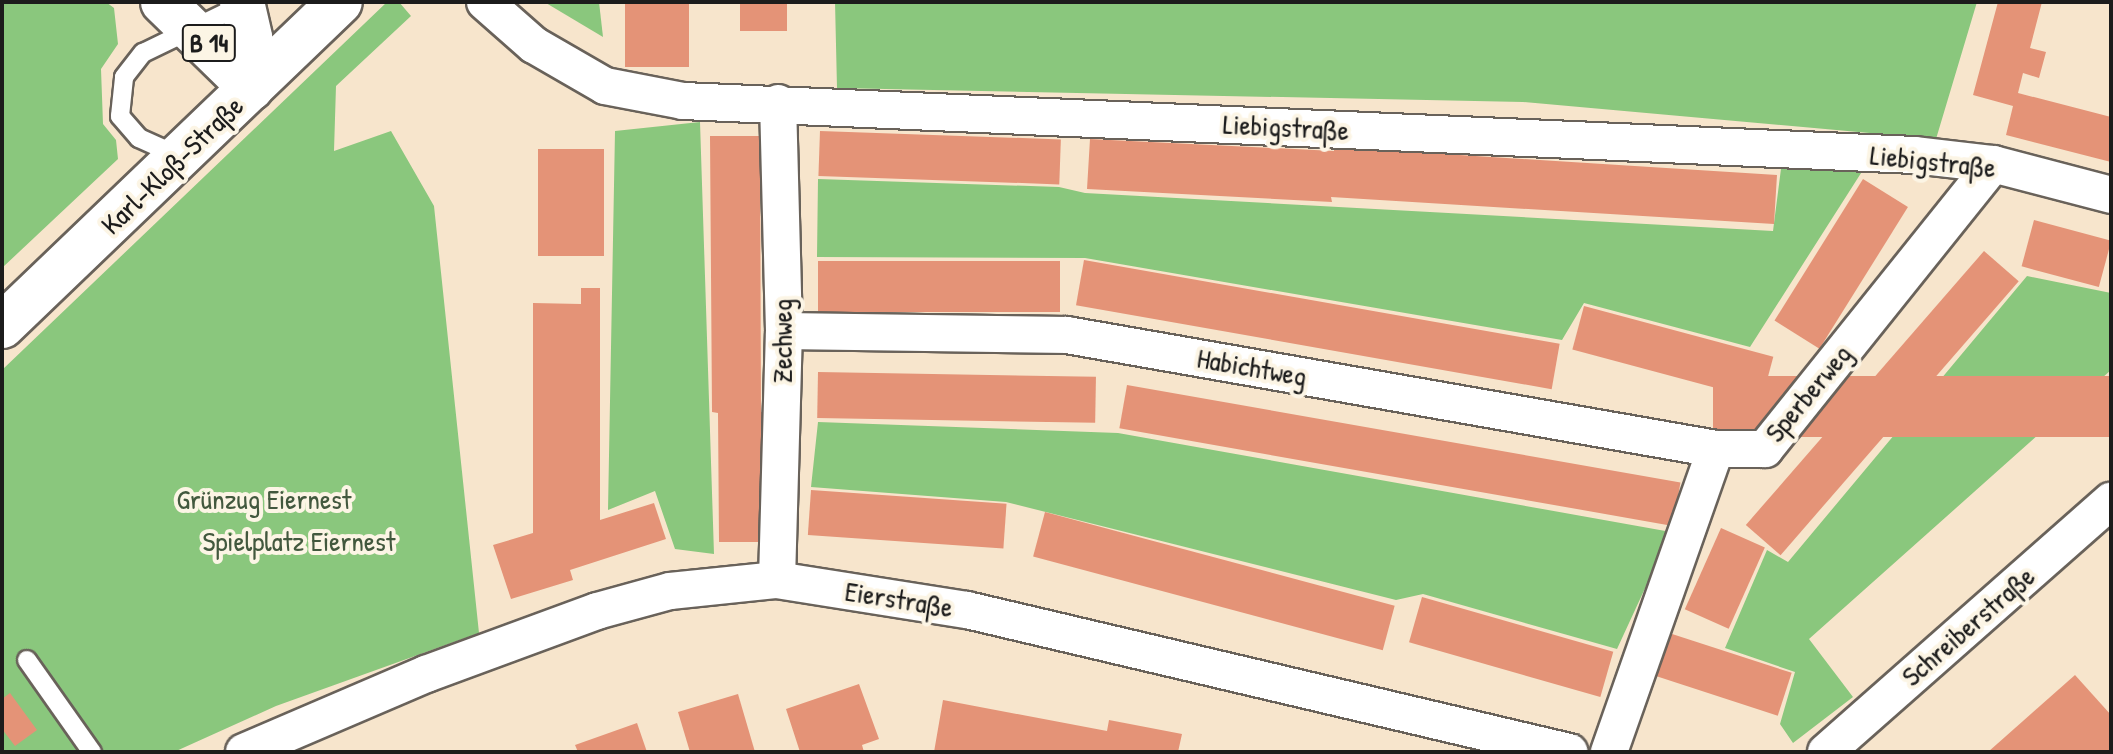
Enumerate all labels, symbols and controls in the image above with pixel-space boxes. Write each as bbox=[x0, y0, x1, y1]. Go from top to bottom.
road number: B 14 bbox=[181, 21, 237, 65]
street label: Karl-Kloß-Straße bbox=[94, 89, 250, 241]
street label: Liebigstraße bbox=[1222, 107, 1350, 147]
street label: Liebigstraße bbox=[1868, 138, 1998, 184]
street label: Zechweg bbox=[765, 299, 799, 383]
street label: Sperberweg bbox=[1758, 337, 1858, 449]
street label: Habichtweg bbox=[1195, 341, 1309, 393]
park label: Grünzug Eiernest bbox=[177, 482, 351, 516]
park label: Spielplatz Eiernest bbox=[203, 524, 395, 558]
street label: Schreiberstraße bbox=[1895, 559, 2041, 693]
street label: Eierstraße bbox=[843, 574, 955, 624]

